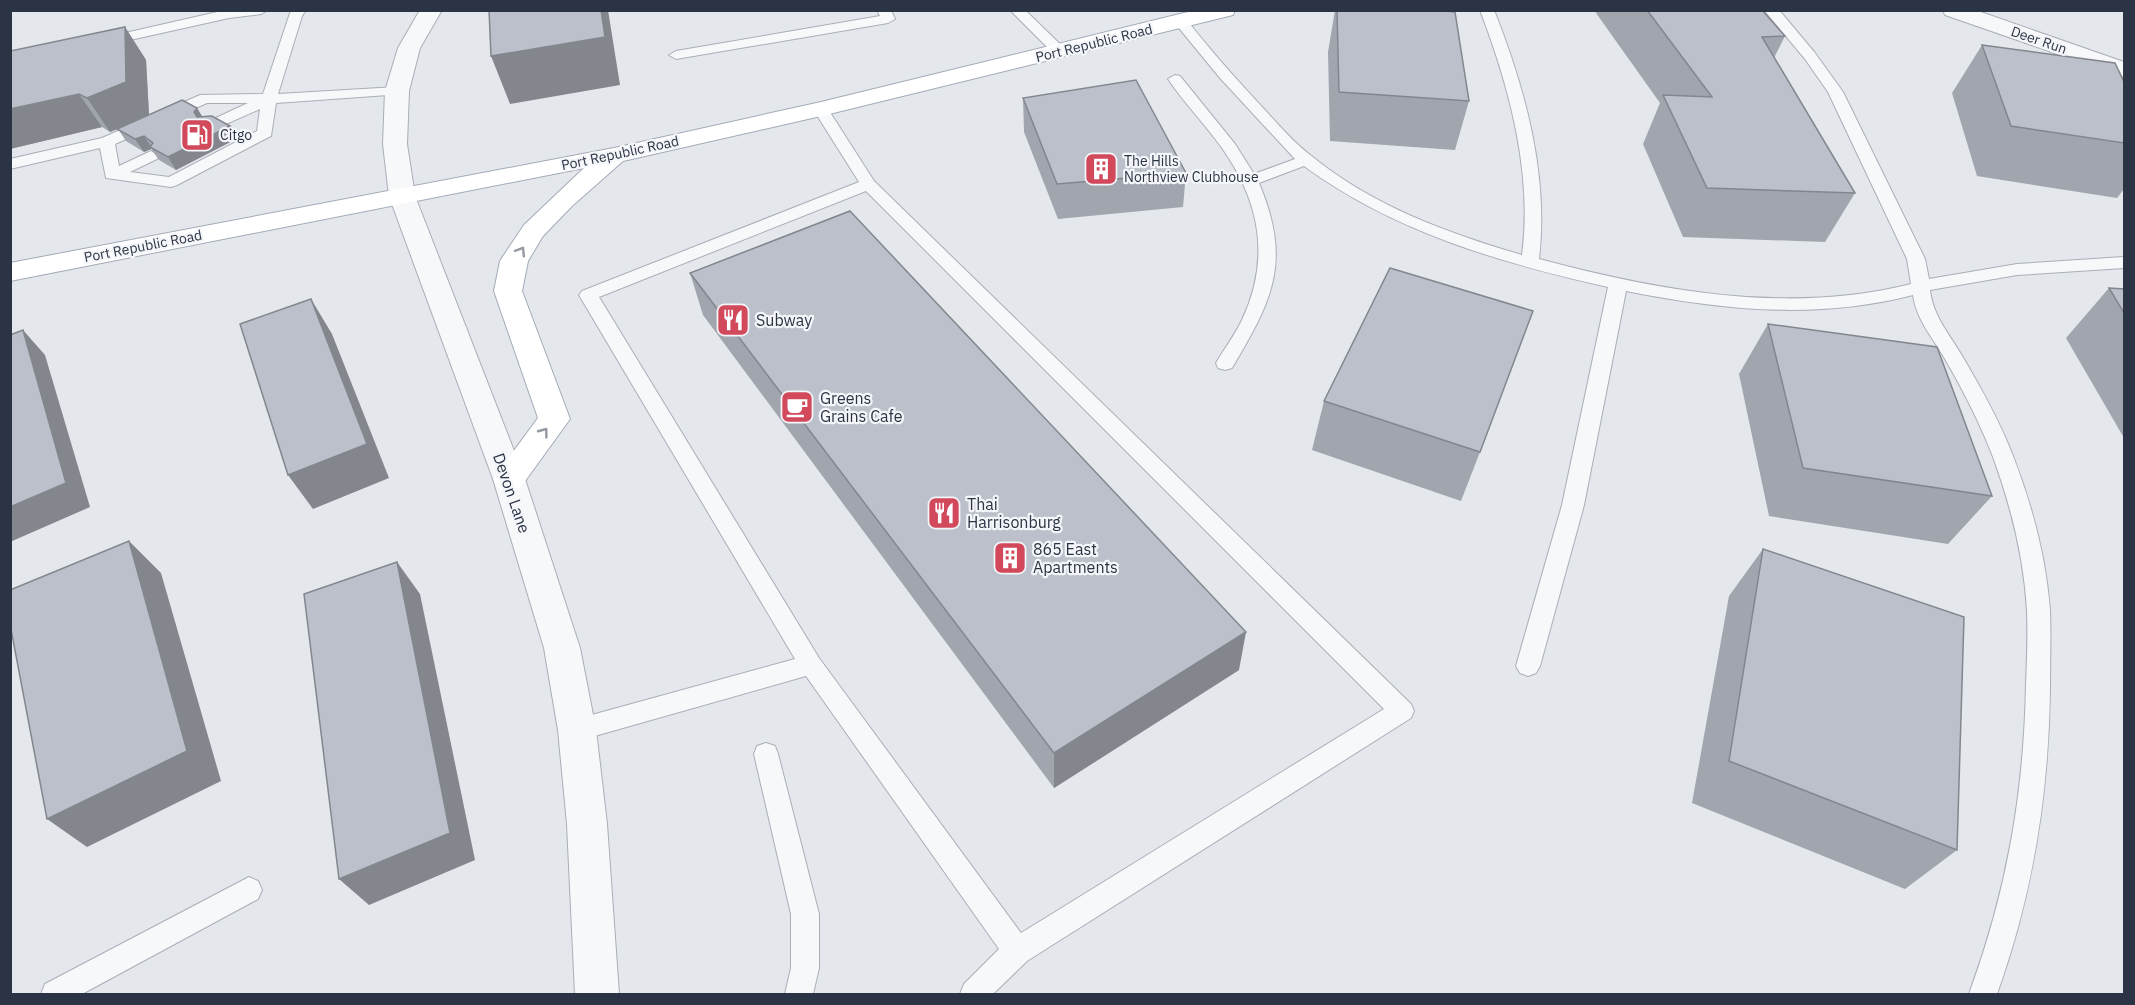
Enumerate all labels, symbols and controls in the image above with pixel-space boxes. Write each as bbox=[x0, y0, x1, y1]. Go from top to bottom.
street label: Port Republic Road bbox=[1034, 20, 1154, 66]
street label: Deer Run bbox=[2009, 22, 2069, 58]
fuel station icon: Citgo bbox=[179, 117, 215, 153]
place label: Citgo bbox=[220, 126, 252, 144]
street label: Port Republic Road bbox=[559, 132, 681, 174]
building icon: The Hills Northview Clubhouse bbox=[1083, 151, 1119, 187]
place label: The Hills Northview Clubhouse bbox=[1124, 152, 1259, 186]
street label: Port Republic Road bbox=[82, 226, 204, 266]
one-way arrow bbox=[513, 247, 525, 257]
restaurant icon: Subway bbox=[715, 302, 751, 338]
place label: Subway bbox=[756, 310, 812, 330]
place label: Greens Grains Cafe bbox=[820, 388, 903, 426]
cafe icon: Greens Grains Cafe bbox=[779, 389, 815, 425]
one-way arrow bbox=[537, 428, 548, 439]
street label: Devon Lane bbox=[489, 450, 535, 536]
place label: Thai Harrisonburg bbox=[967, 494, 1061, 532]
restaurant icon: Thai Harrisonburg bbox=[926, 495, 962, 531]
place label: 865 East Apartments bbox=[1033, 539, 1118, 577]
building icon: 865 East Apartments bbox=[992, 540, 1028, 576]

